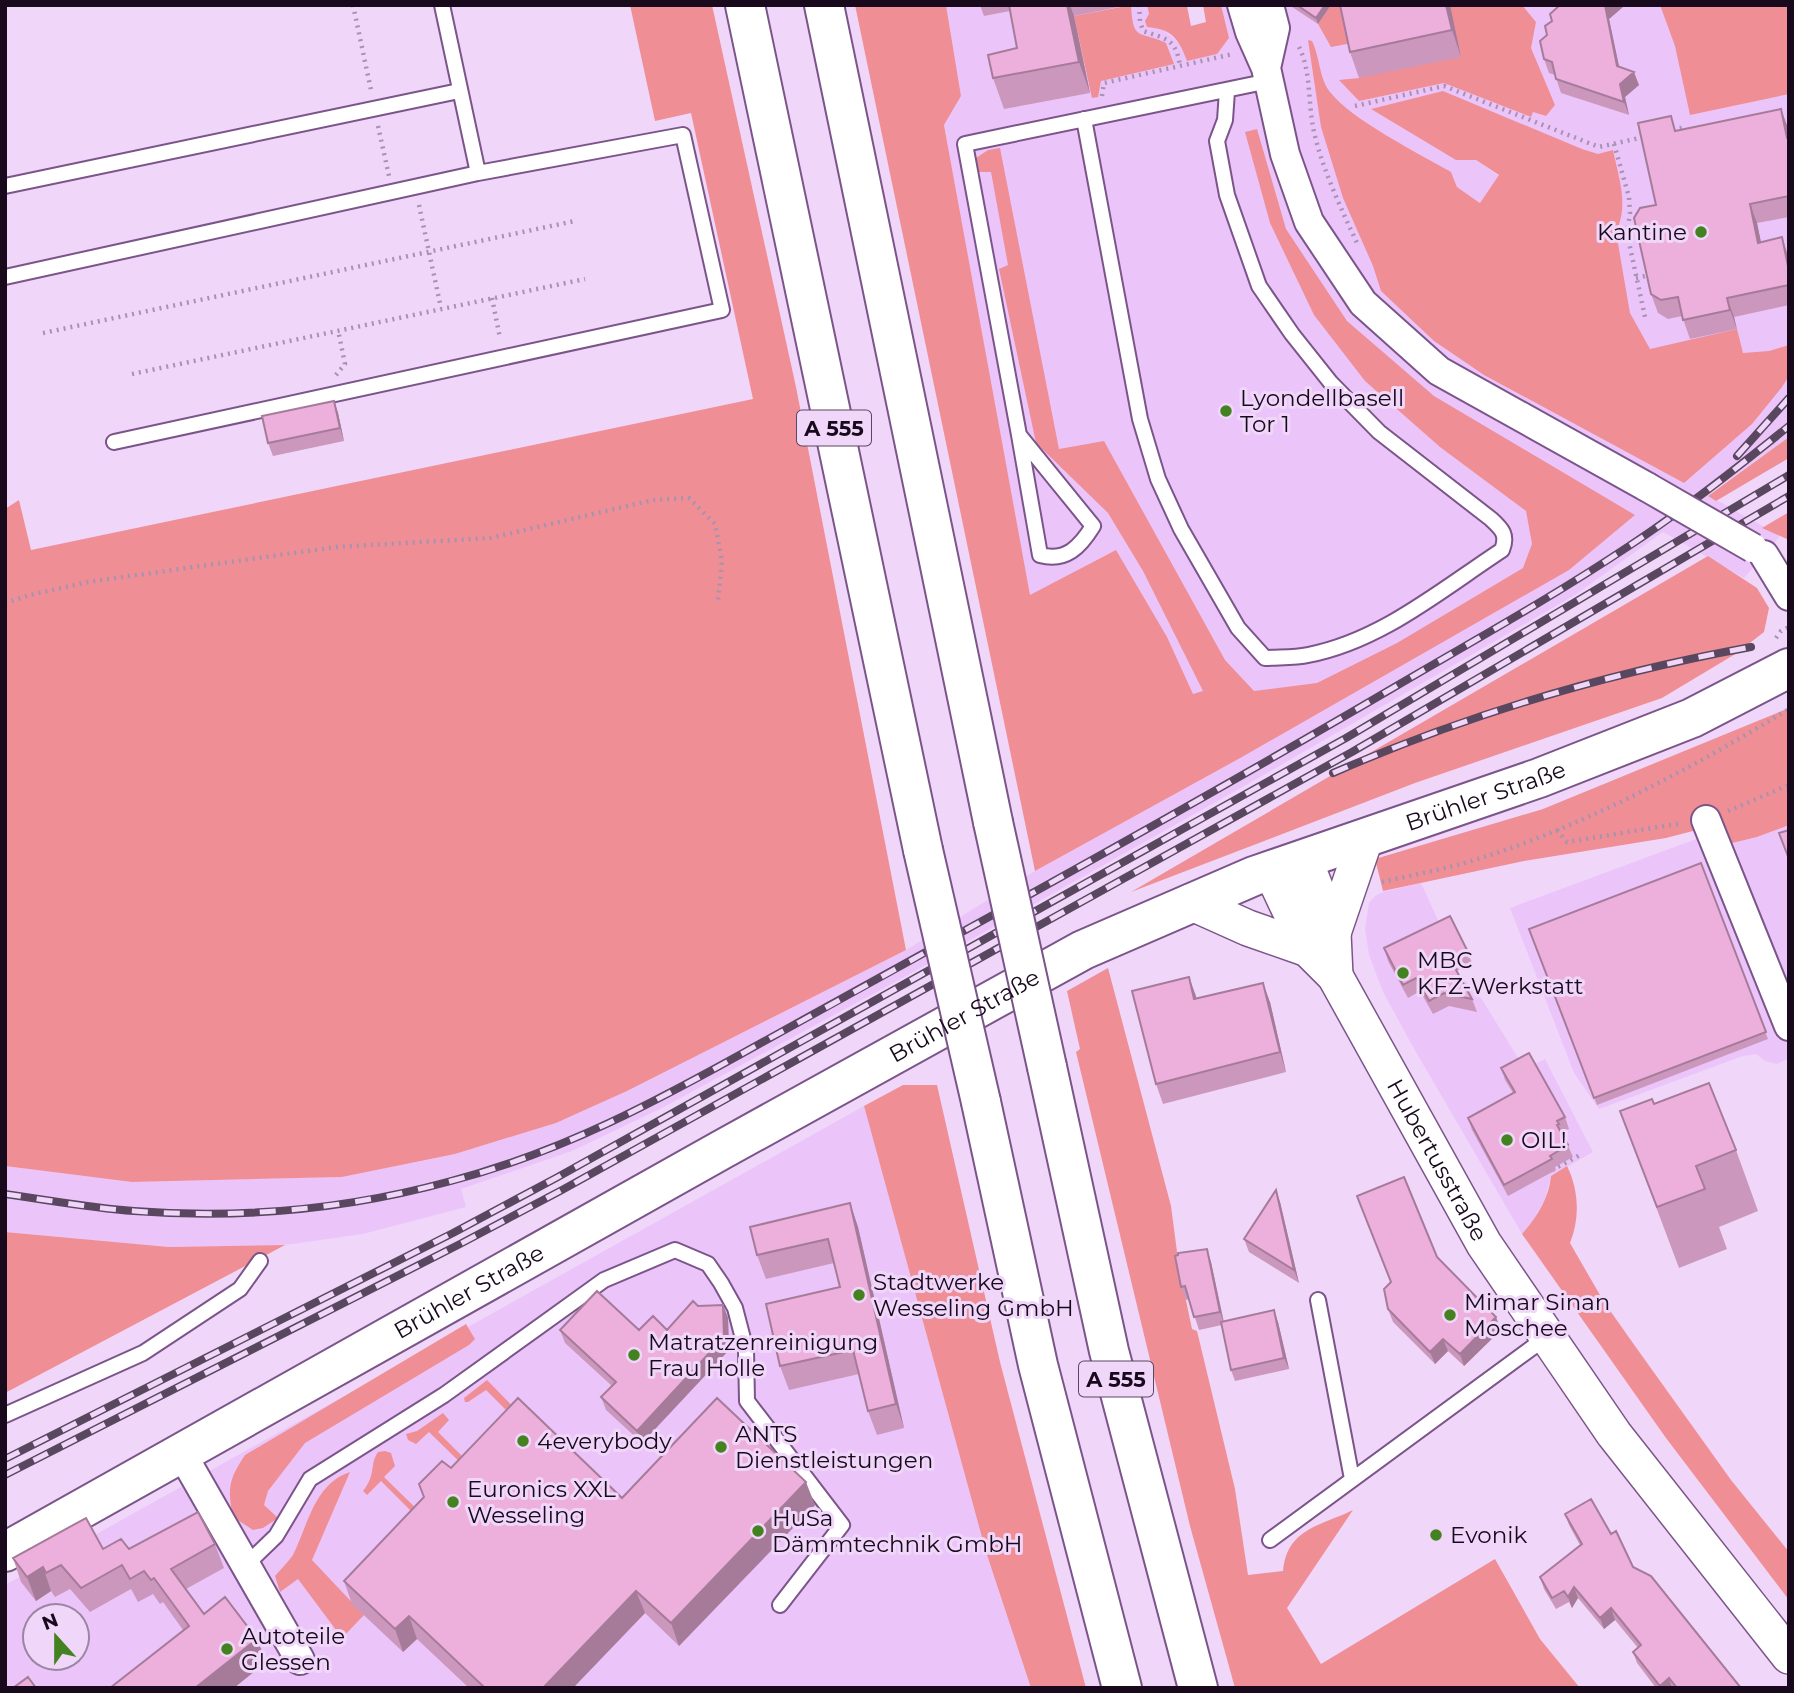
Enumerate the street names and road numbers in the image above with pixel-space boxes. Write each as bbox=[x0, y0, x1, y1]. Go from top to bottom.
road number: A 555 bbox=[797, 410, 871, 446]
street label: Brühler Straße bbox=[1402, 755, 1570, 837]
street label: Brühler Straße bbox=[884, 963, 1044, 1068]
street label: Hubertusstraße bbox=[1381, 1074, 1494, 1246]
street label: Brühler Straße bbox=[389, 1238, 549, 1345]
road number: A 555 bbox=[1079, 1362, 1153, 1396]

